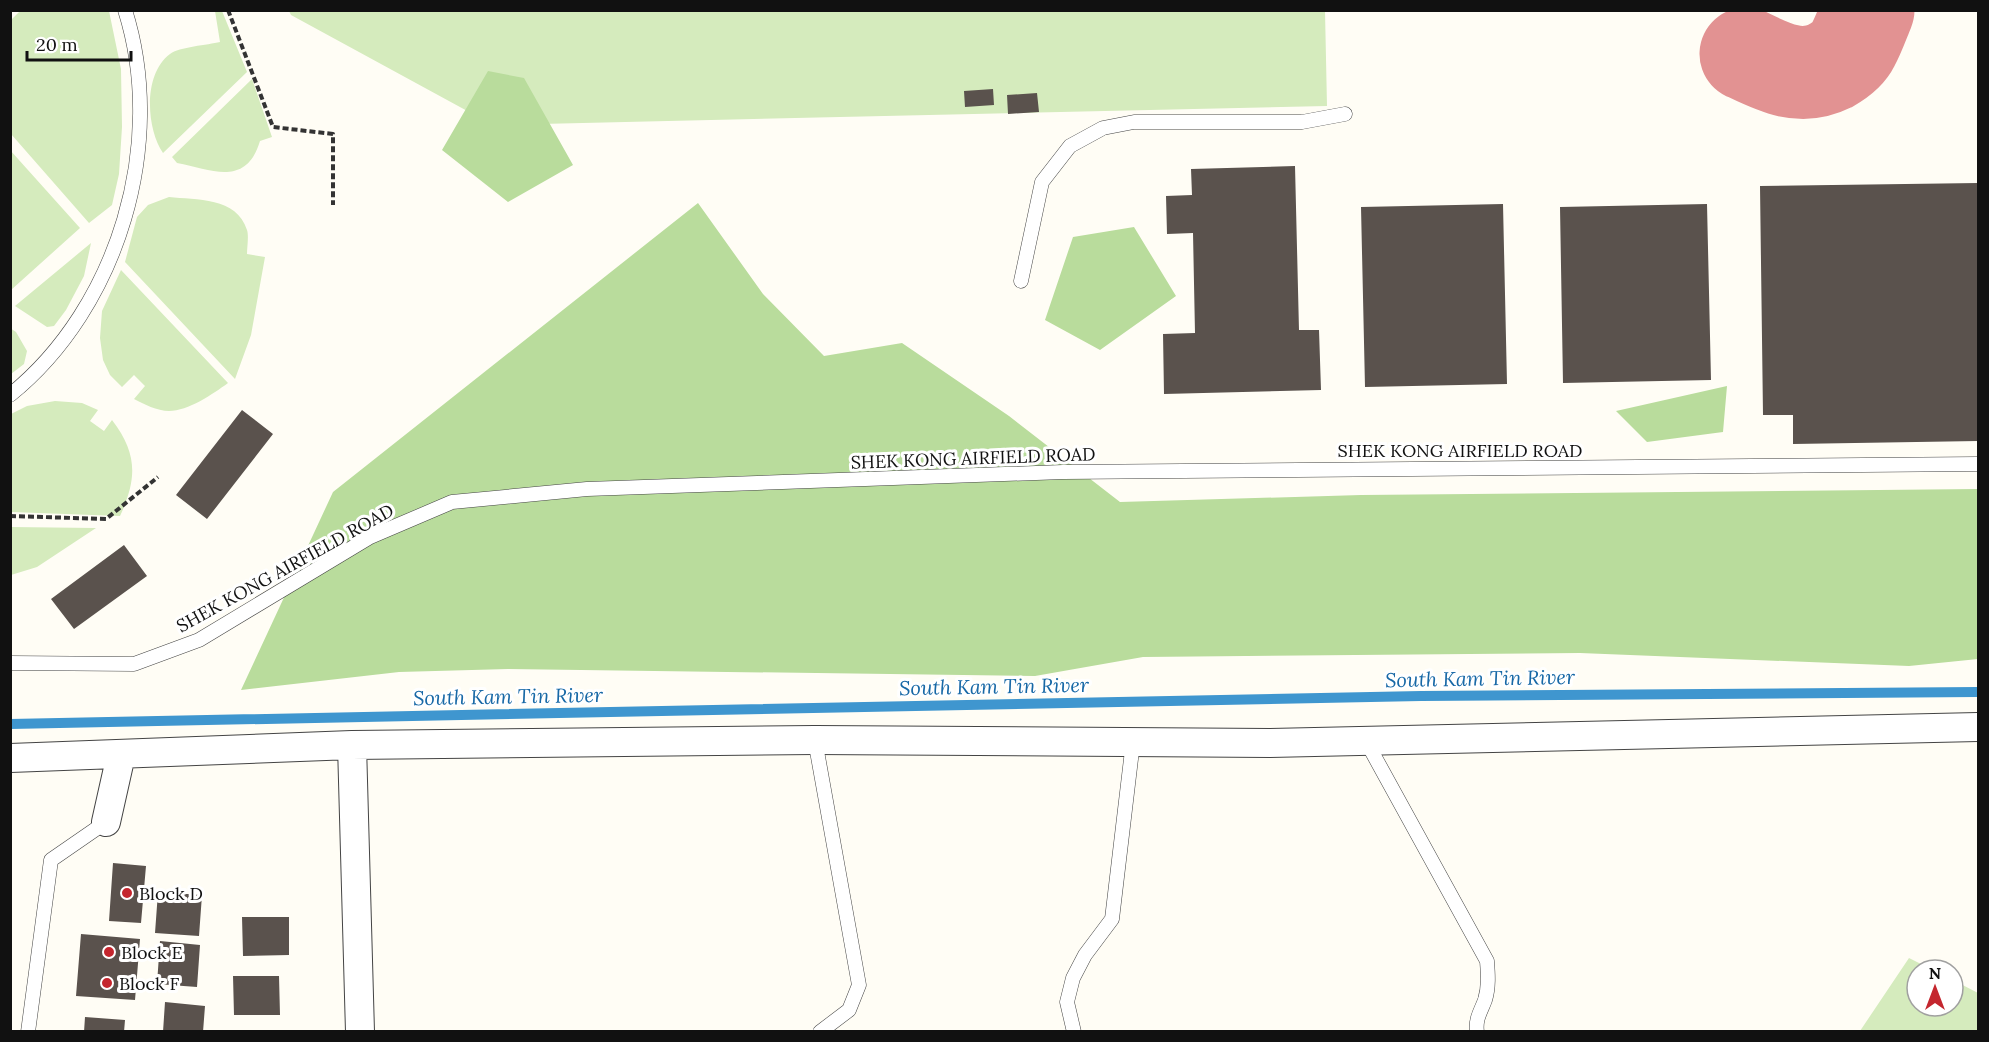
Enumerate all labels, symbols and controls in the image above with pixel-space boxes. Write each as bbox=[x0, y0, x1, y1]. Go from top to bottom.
scale bar bbox=[27, 24, 130, 62]
text: 20 m bbox=[36, 33, 78, 56]
street label: SHEK KONG AIRFIELD ROAD bbox=[1338, 439, 1582, 462]
street label: SHEK KONG AIRFIELD ROAD bbox=[850, 442, 1096, 474]
street label: SHEK KONG AIRFIELD ROAD bbox=[172, 499, 398, 637]
water label: South Kam Tin River bbox=[1385, 664, 1576, 692]
water label: South Kam Tin River bbox=[899, 672, 1090, 700]
water label: South Kam Tin River bbox=[413, 682, 604, 710]
place label: Block D bbox=[139, 882, 203, 905]
marker: Block D bbox=[120, 886, 134, 900]
place label: Block E bbox=[121, 941, 183, 964]
marker: Block E bbox=[102, 945, 116, 959]
north arrow bbox=[1905, 958, 1965, 1018]
text: N bbox=[1929, 963, 1941, 983]
place label: Block F bbox=[119, 972, 179, 995]
marker: Block F bbox=[100, 976, 114, 990]

